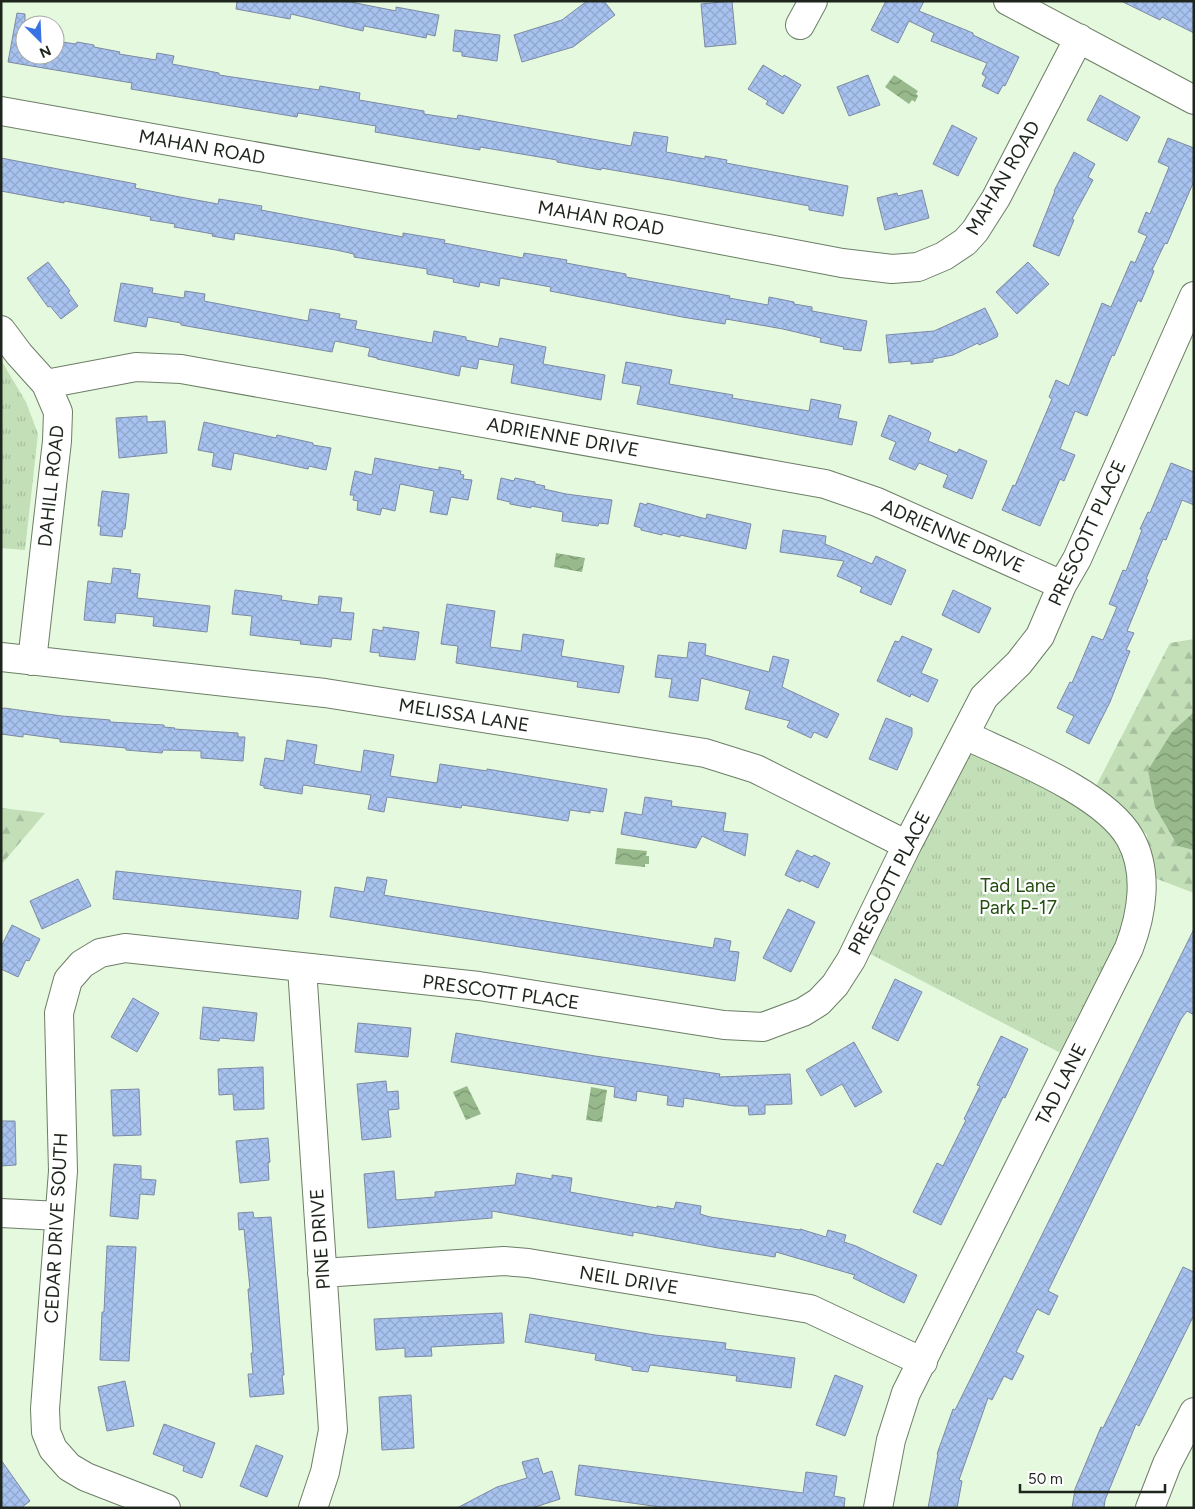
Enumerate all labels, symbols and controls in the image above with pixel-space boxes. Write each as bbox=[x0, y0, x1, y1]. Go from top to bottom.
north arrow bbox=[15, 15, 65, 65]
text: N bbox=[37, 41, 53, 61]
street label: MAHAN ROAD bbox=[961, 117, 1045, 239]
street label: MAHAN ROAD bbox=[137, 125, 267, 169]
street label: MAHAN ROAD bbox=[536, 196, 666, 240]
street label: ADRIENNE DRIVE bbox=[485, 412, 641, 462]
street label: DAHILL ROAD bbox=[33, 424, 69, 548]
street label: PRESCOTT PLACE bbox=[1043, 457, 1131, 609]
street label: ADRIENNE DRIVE bbox=[878, 494, 1028, 578]
street label: MELISSA LANE bbox=[397, 693, 531, 737]
street label: PRESCOTT PLACE bbox=[843, 807, 935, 959]
park label: Tad Lane Park P-17 bbox=[979, 874, 1057, 919]
street label: PRESCOTT PLACE bbox=[421, 970, 581, 1014]
street label: TAD LANE bbox=[1031, 1039, 1091, 1129]
street label: CEDAR DRIVE SOUTH bbox=[40, 1132, 72, 1324]
street label: PINE DRIVE bbox=[305, 1188, 335, 1290]
street label: NEIL DRIVE bbox=[578, 1261, 680, 1299]
scale bar bbox=[1020, 1462, 1165, 1494]
text: 50 m bbox=[1028, 1470, 1063, 1488]

